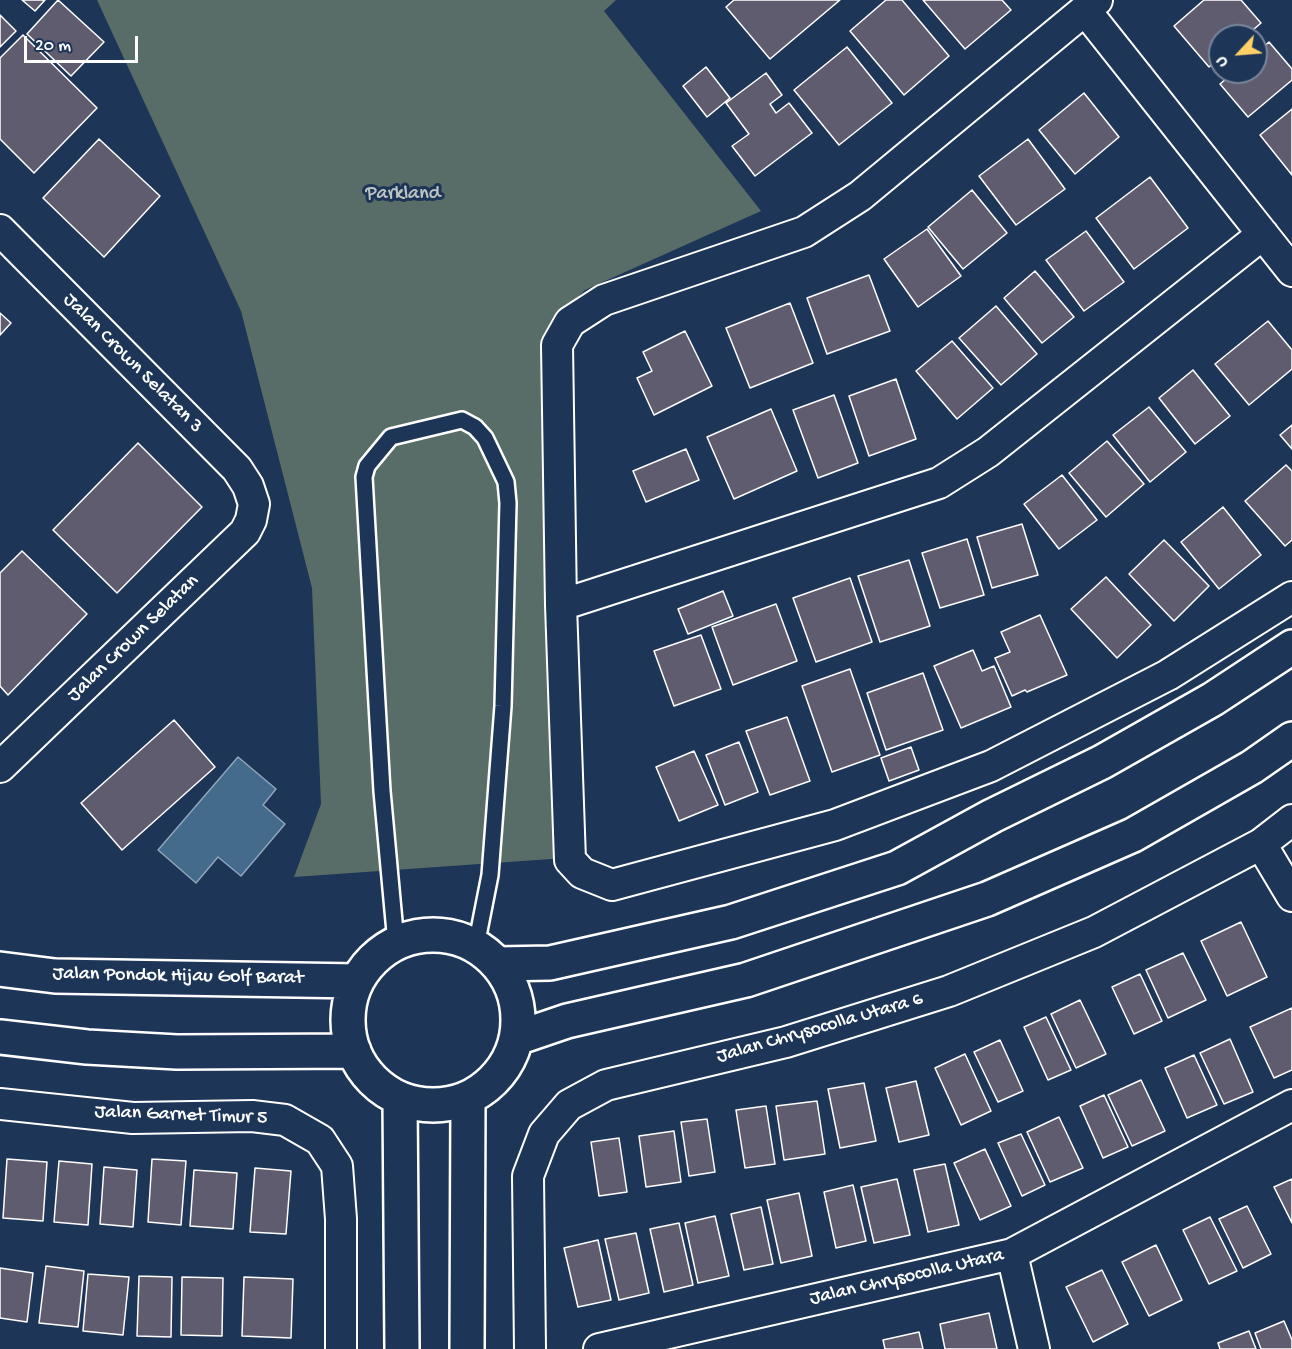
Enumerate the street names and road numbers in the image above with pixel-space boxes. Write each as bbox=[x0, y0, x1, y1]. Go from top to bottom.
street label: Jalan Crown Selatan 3 bbox=[57, 289, 207, 439]
street label: Jalan Crown Selatan bbox=[63, 570, 205, 708]
street label: Jalan Pondok Hijau Golf Barat bbox=[52, 963, 304, 991]
street label: Jalan Chrysocolla Utara 6 bbox=[714, 988, 926, 1070]
street label: Jalan Garnet Timur 5 bbox=[94, 1101, 268, 1131]
street label: Jalan Chrysocolla Utara bbox=[808, 1244, 1006, 1312]

